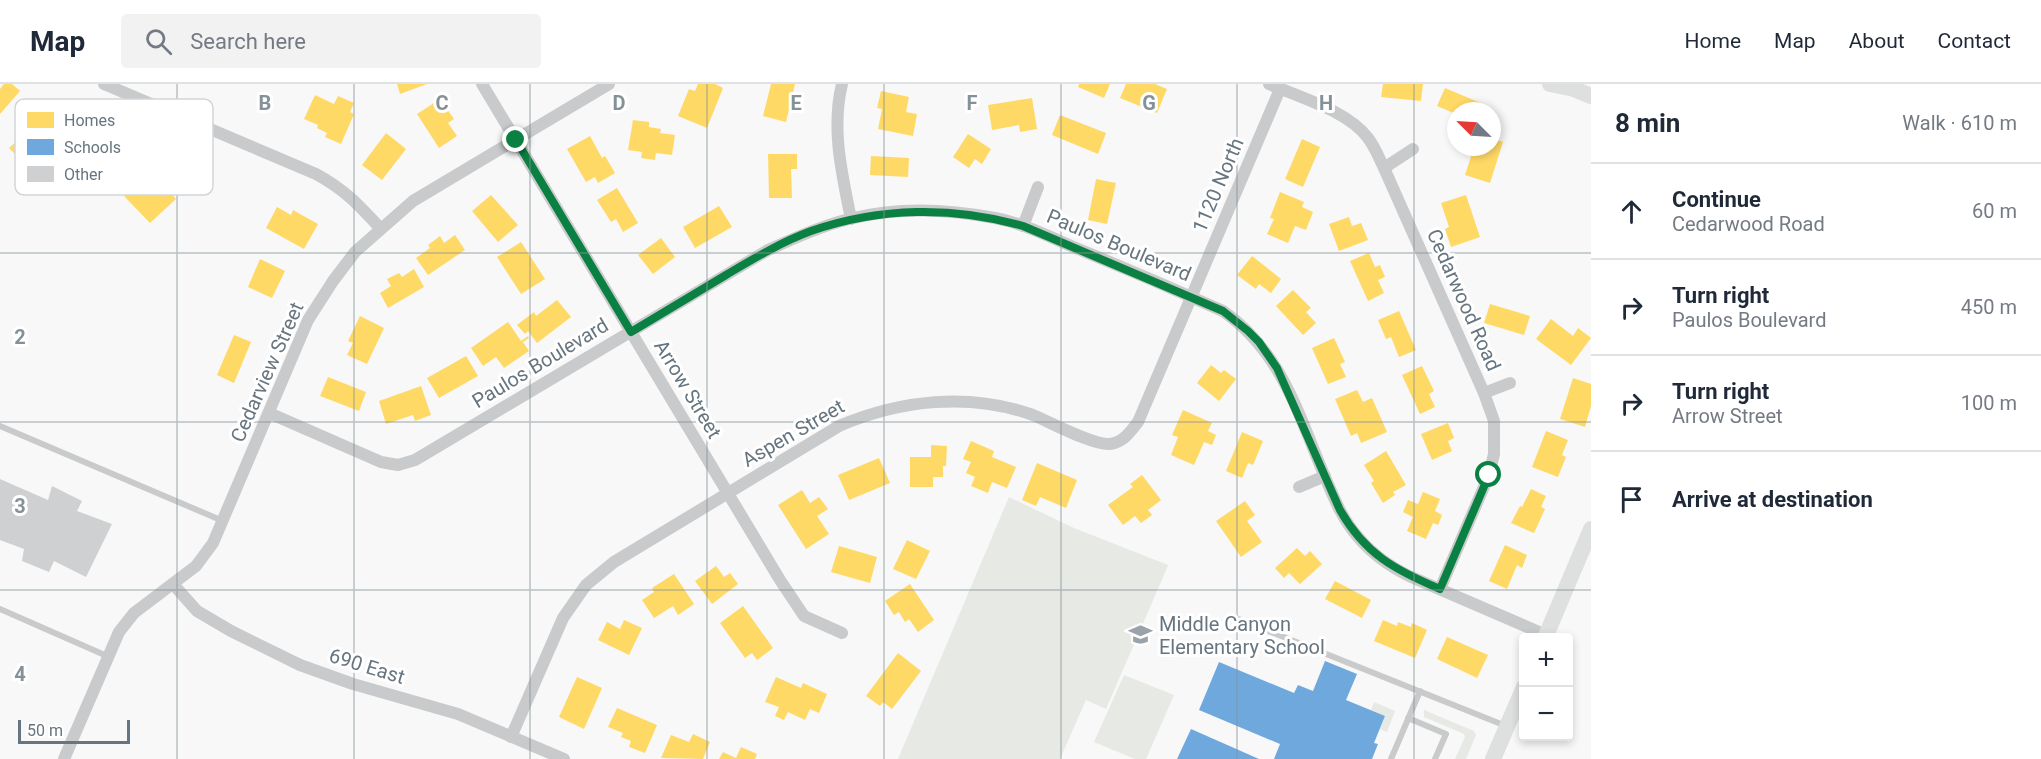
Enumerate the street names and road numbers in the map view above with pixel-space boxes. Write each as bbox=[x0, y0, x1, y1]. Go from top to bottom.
street label: 1120 North bbox=[1187, 134, 1249, 236]
street label: Paulos Boulevard bbox=[1043, 204, 1195, 286]
street label: Cedarwood Road bbox=[1422, 225, 1506, 375]
street label: Cedarview Street bbox=[225, 298, 309, 446]
street label: Paulos Boulevard bbox=[468, 313, 612, 413]
street label: Arrow Street bbox=[649, 335, 727, 443]
street label: Aspen Street bbox=[738, 394, 848, 472]
street label: 690 East bbox=[326, 643, 408, 689]

